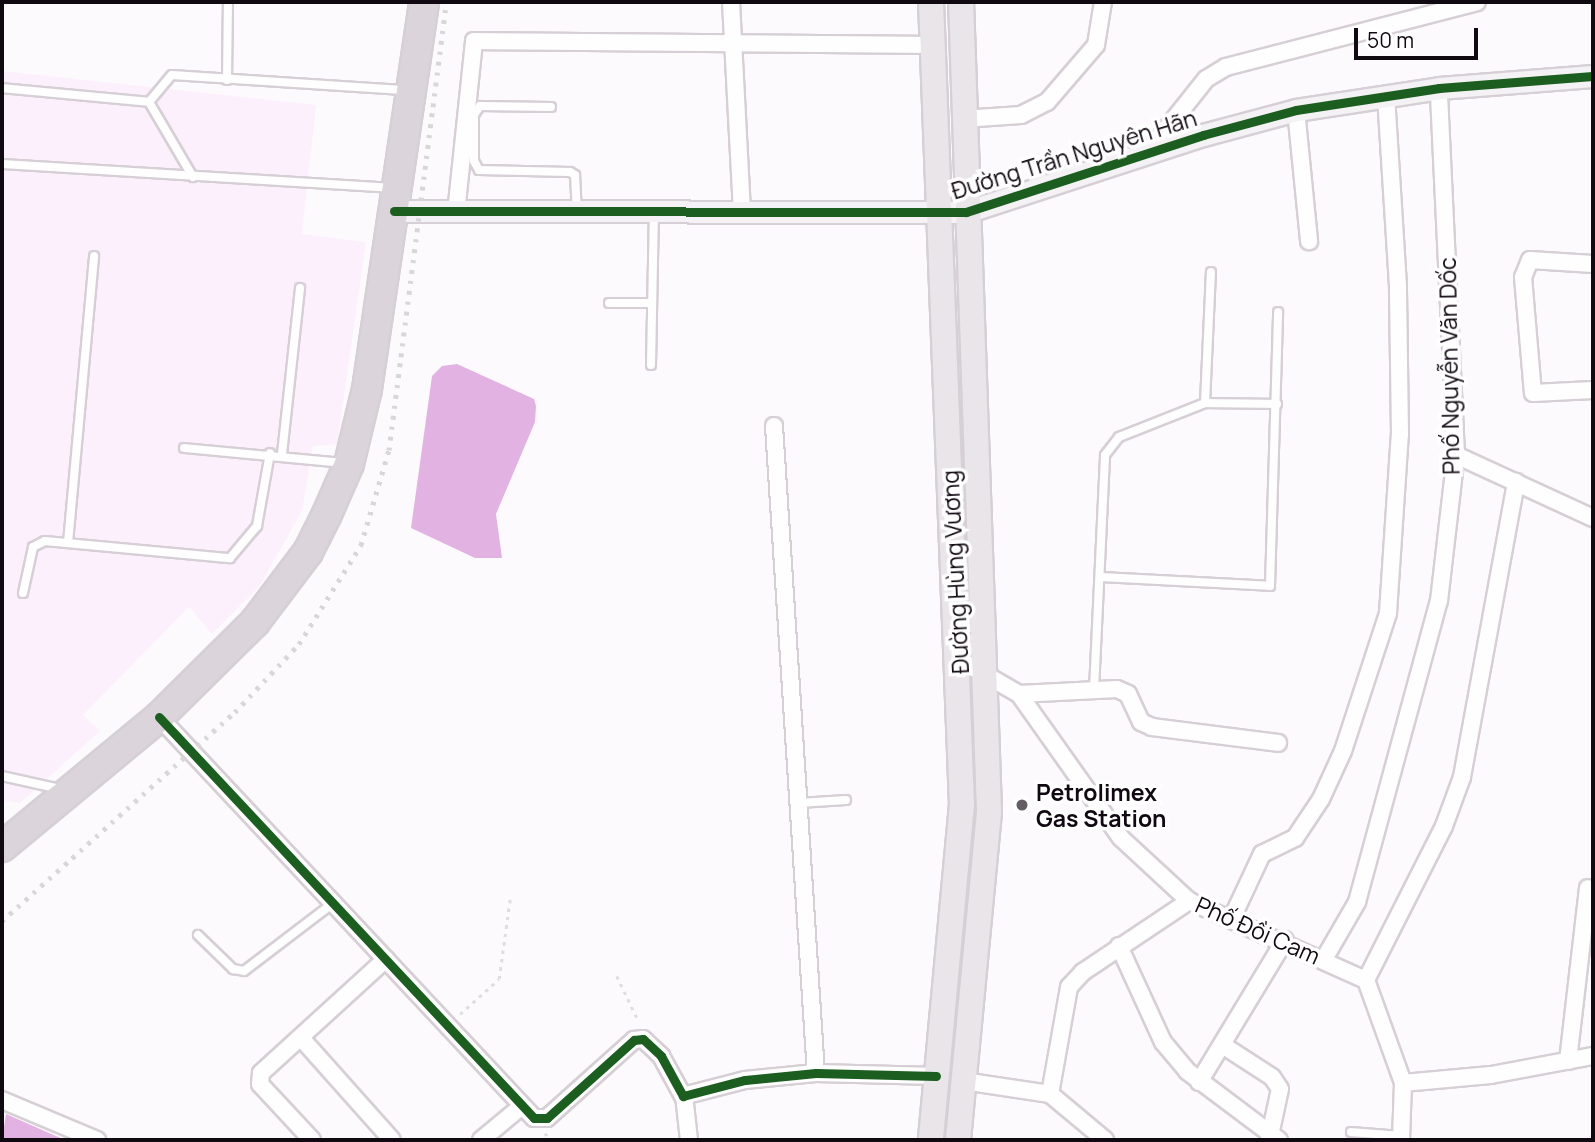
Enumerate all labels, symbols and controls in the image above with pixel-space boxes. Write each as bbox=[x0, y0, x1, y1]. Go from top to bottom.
scale bar bbox=[1357, 14, 1481, 58]
text: 50 m bbox=[1367, 26, 1414, 54]
street label: Đường Trần Nguyên Hãn bbox=[948, 104, 1200, 204]
street label: Phố Nguyễn Văn Dốc bbox=[1433, 257, 1465, 475]
street label: Đường Hùng Vương bbox=[936, 469, 974, 675]
place label: Petrolimex Gas Station bbox=[1036, 778, 1166, 832]
marker: Petrolimex Gas Station bbox=[1014, 797, 1030, 813]
street label: Phố Đồi Cam bbox=[1191, 890, 1325, 970]

